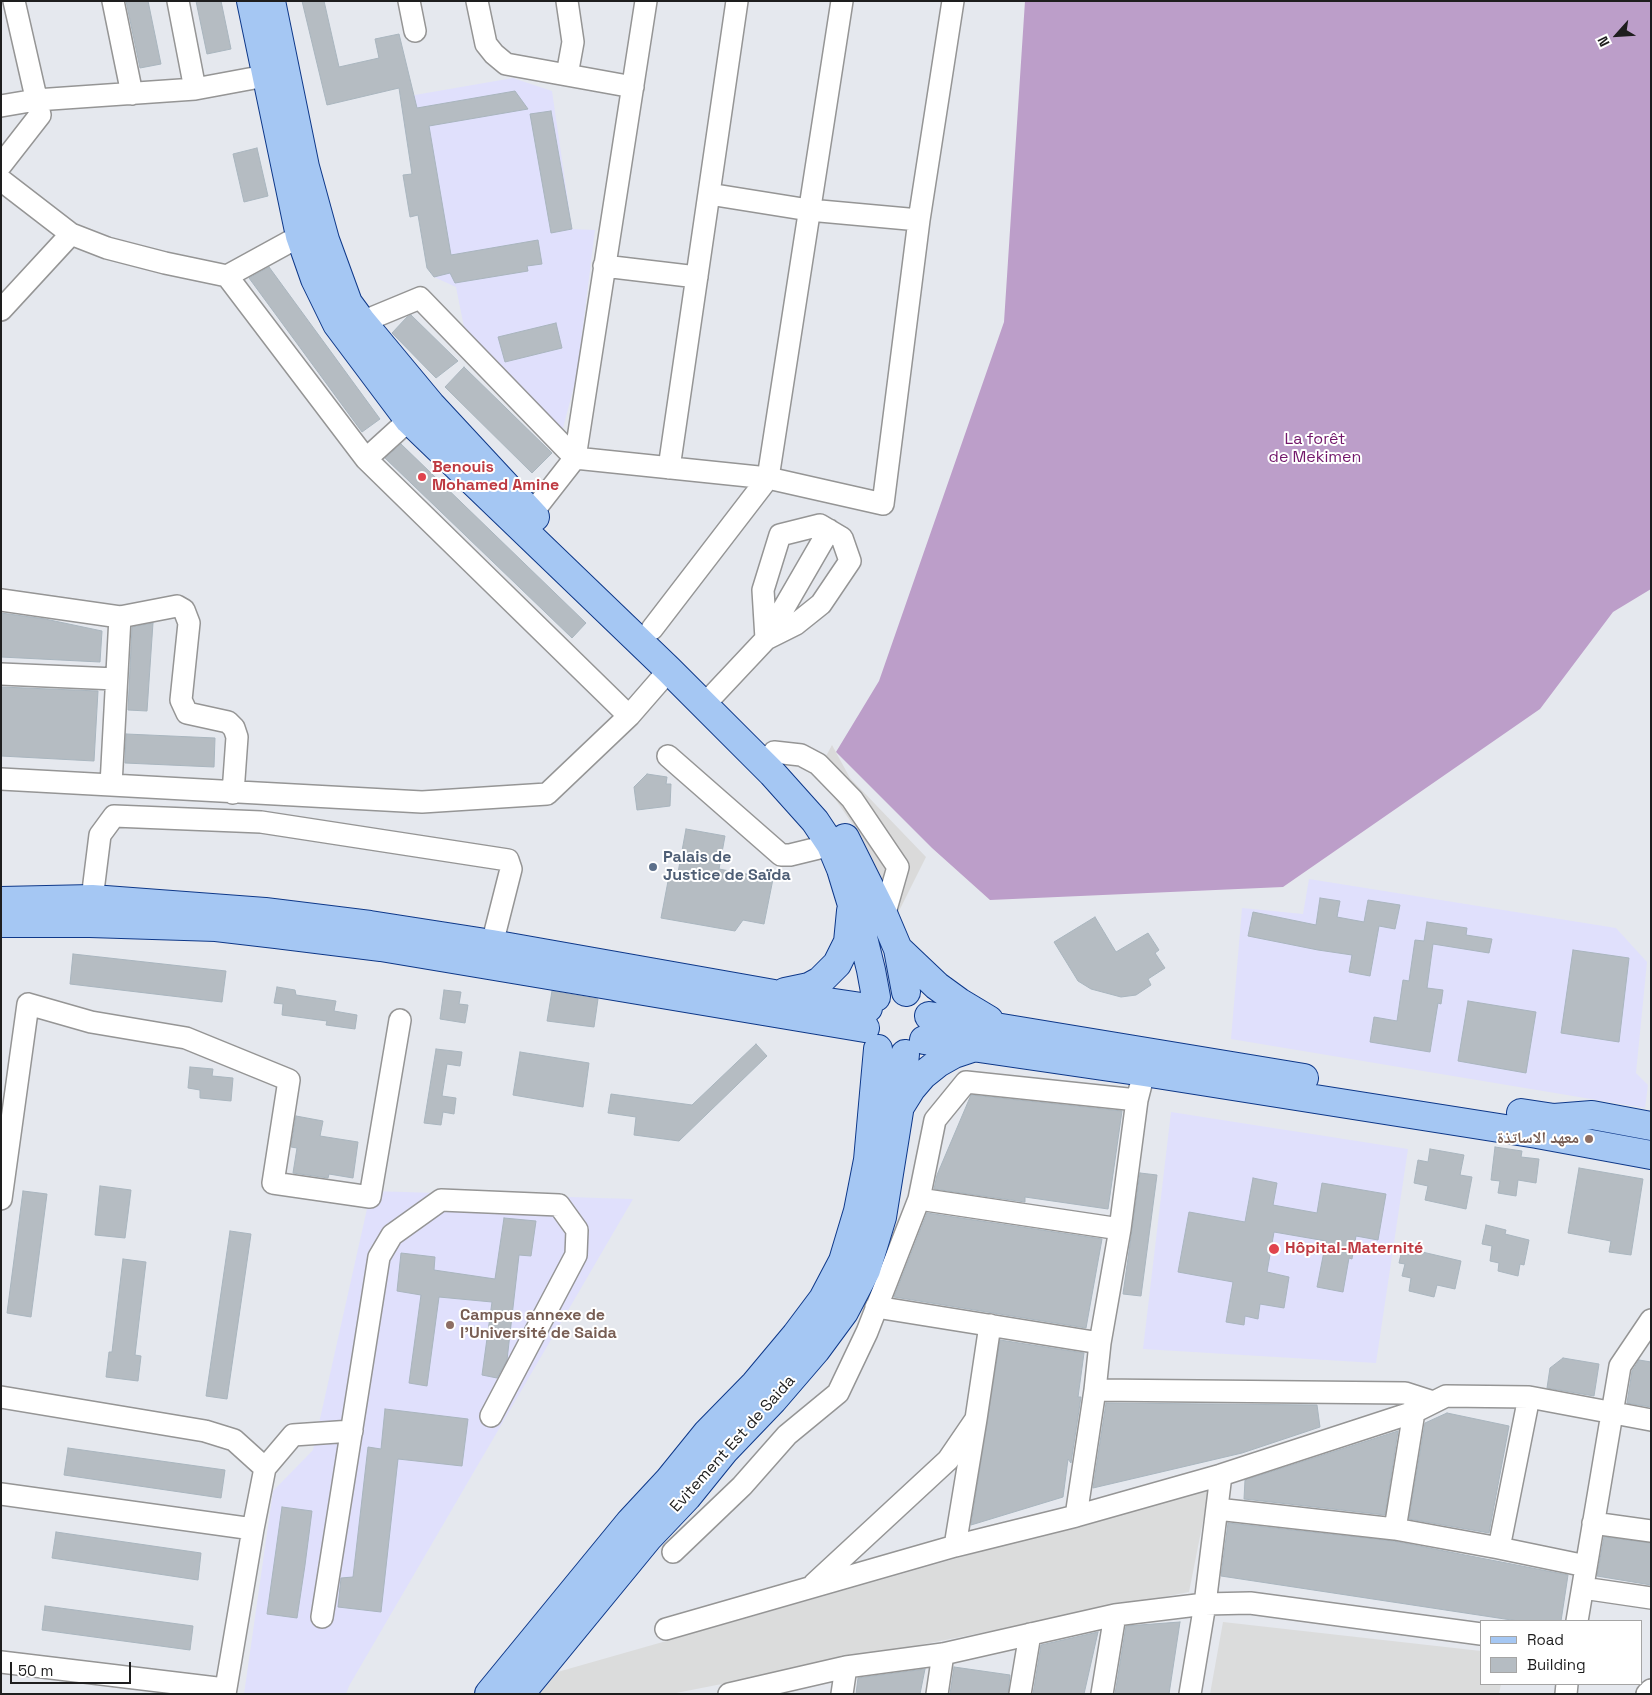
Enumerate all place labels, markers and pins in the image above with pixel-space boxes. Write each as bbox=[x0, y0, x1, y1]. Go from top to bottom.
place label: Benouis Mohamed Amine bbox=[432, 458, 559, 496]
marker: Benouis Mohamed Amine bbox=[416, 471, 428, 483]
place label: Palais de Justice de Saïda bbox=[663, 848, 791, 886]
marker: Palais de Justice de Saïda bbox=[647, 861, 659, 873]
place label: معهد الاساتذة bbox=[1497, 1129, 1579, 1149]
marker: معهد الاساتذة bbox=[1583, 1133, 1595, 1145]
place label: Hôpital-Maternité bbox=[1285, 1239, 1423, 1259]
marker: Hôpital-Maternité bbox=[1267, 1242, 1281, 1256]
place label: Campus annexe de l'Université de Saida bbox=[460, 1306, 617, 1344]
marker: Campus annexe de l'Université de Saida bbox=[444, 1319, 456, 1331]

